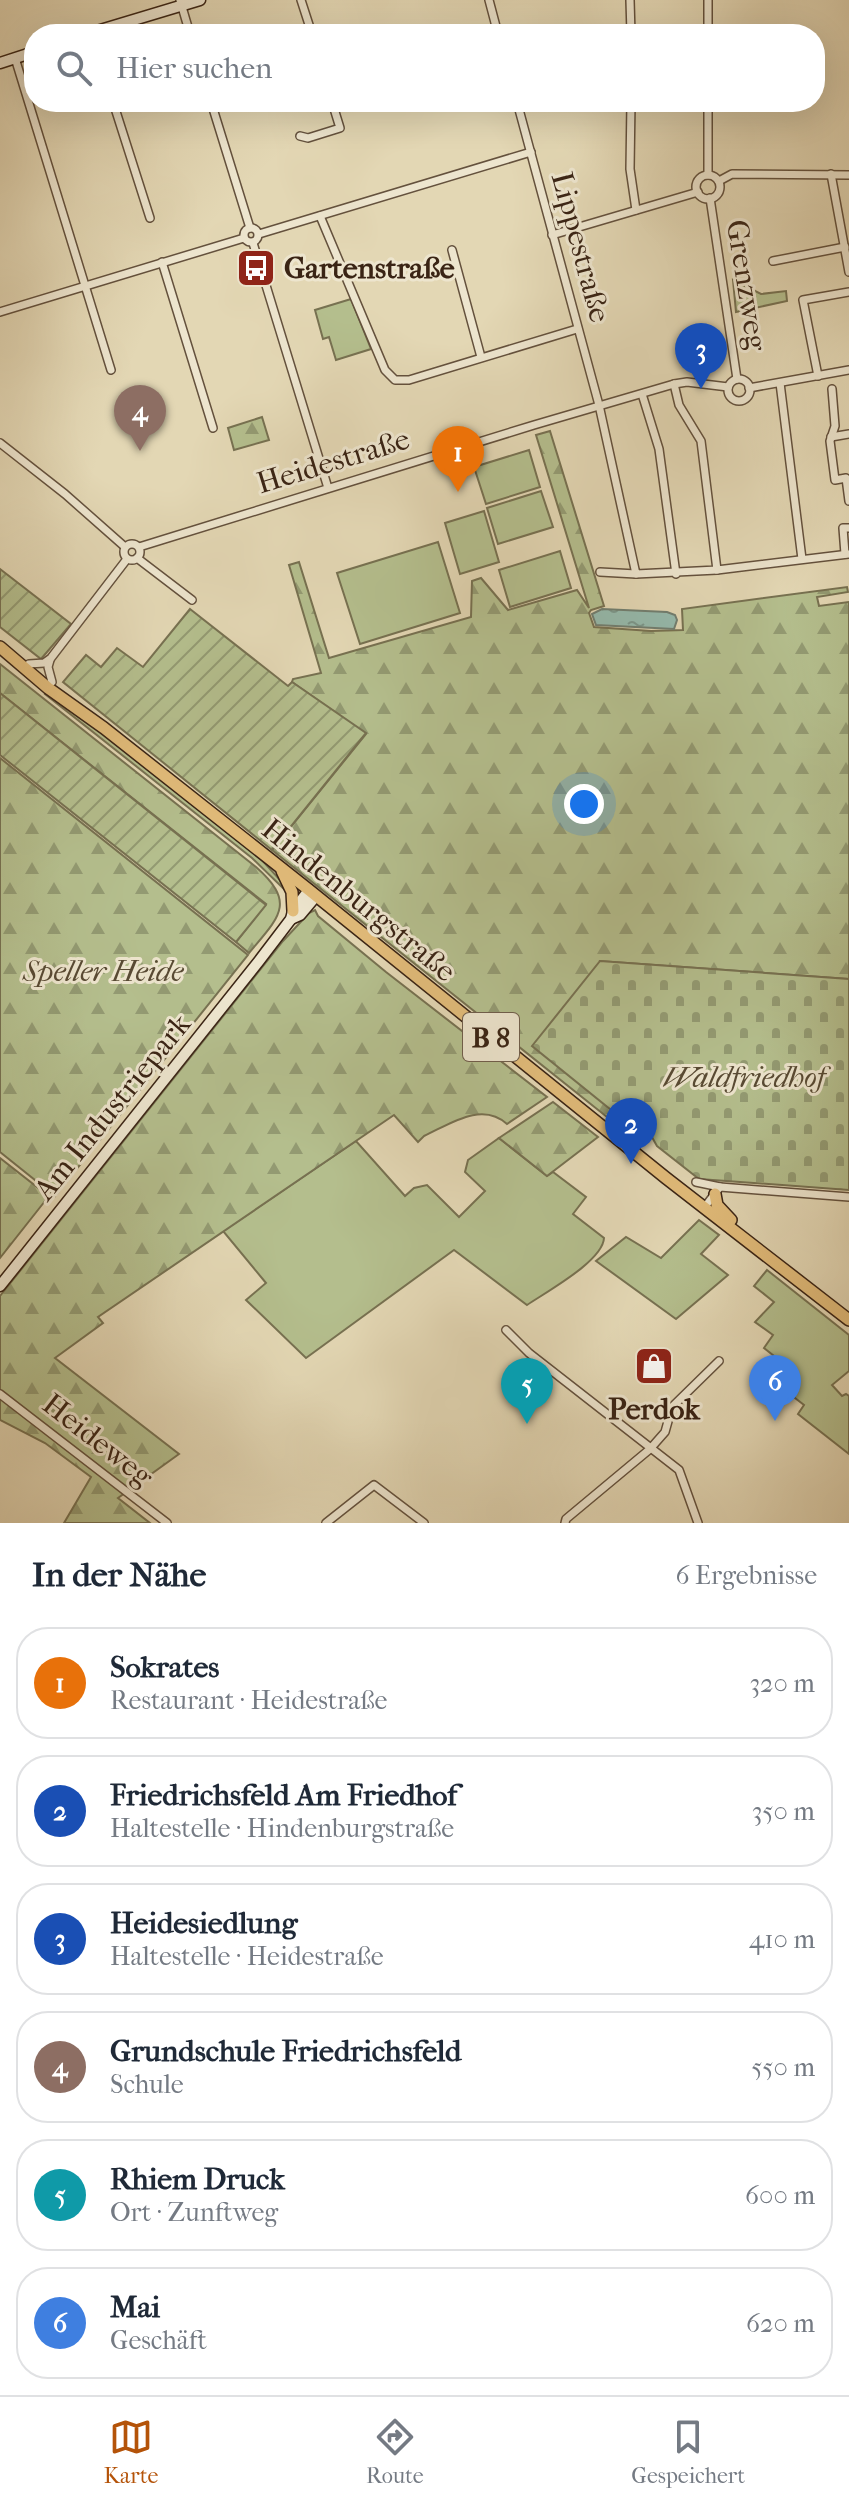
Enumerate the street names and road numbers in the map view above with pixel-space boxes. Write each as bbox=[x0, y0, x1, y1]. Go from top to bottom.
street label: Lippestraße bbox=[544, 168, 617, 326]
street label: Grenzweg bbox=[719, 217, 774, 354]
street label: Heidestraße bbox=[253, 422, 414, 501]
street label: Hindenburgstraße bbox=[255, 812, 463, 989]
street label: Am Industriepark bbox=[26, 1007, 198, 1208]
road number: B 8 bbox=[463, 1013, 519, 1061]
street label: Heideweg bbox=[36, 1386, 161, 1495]

